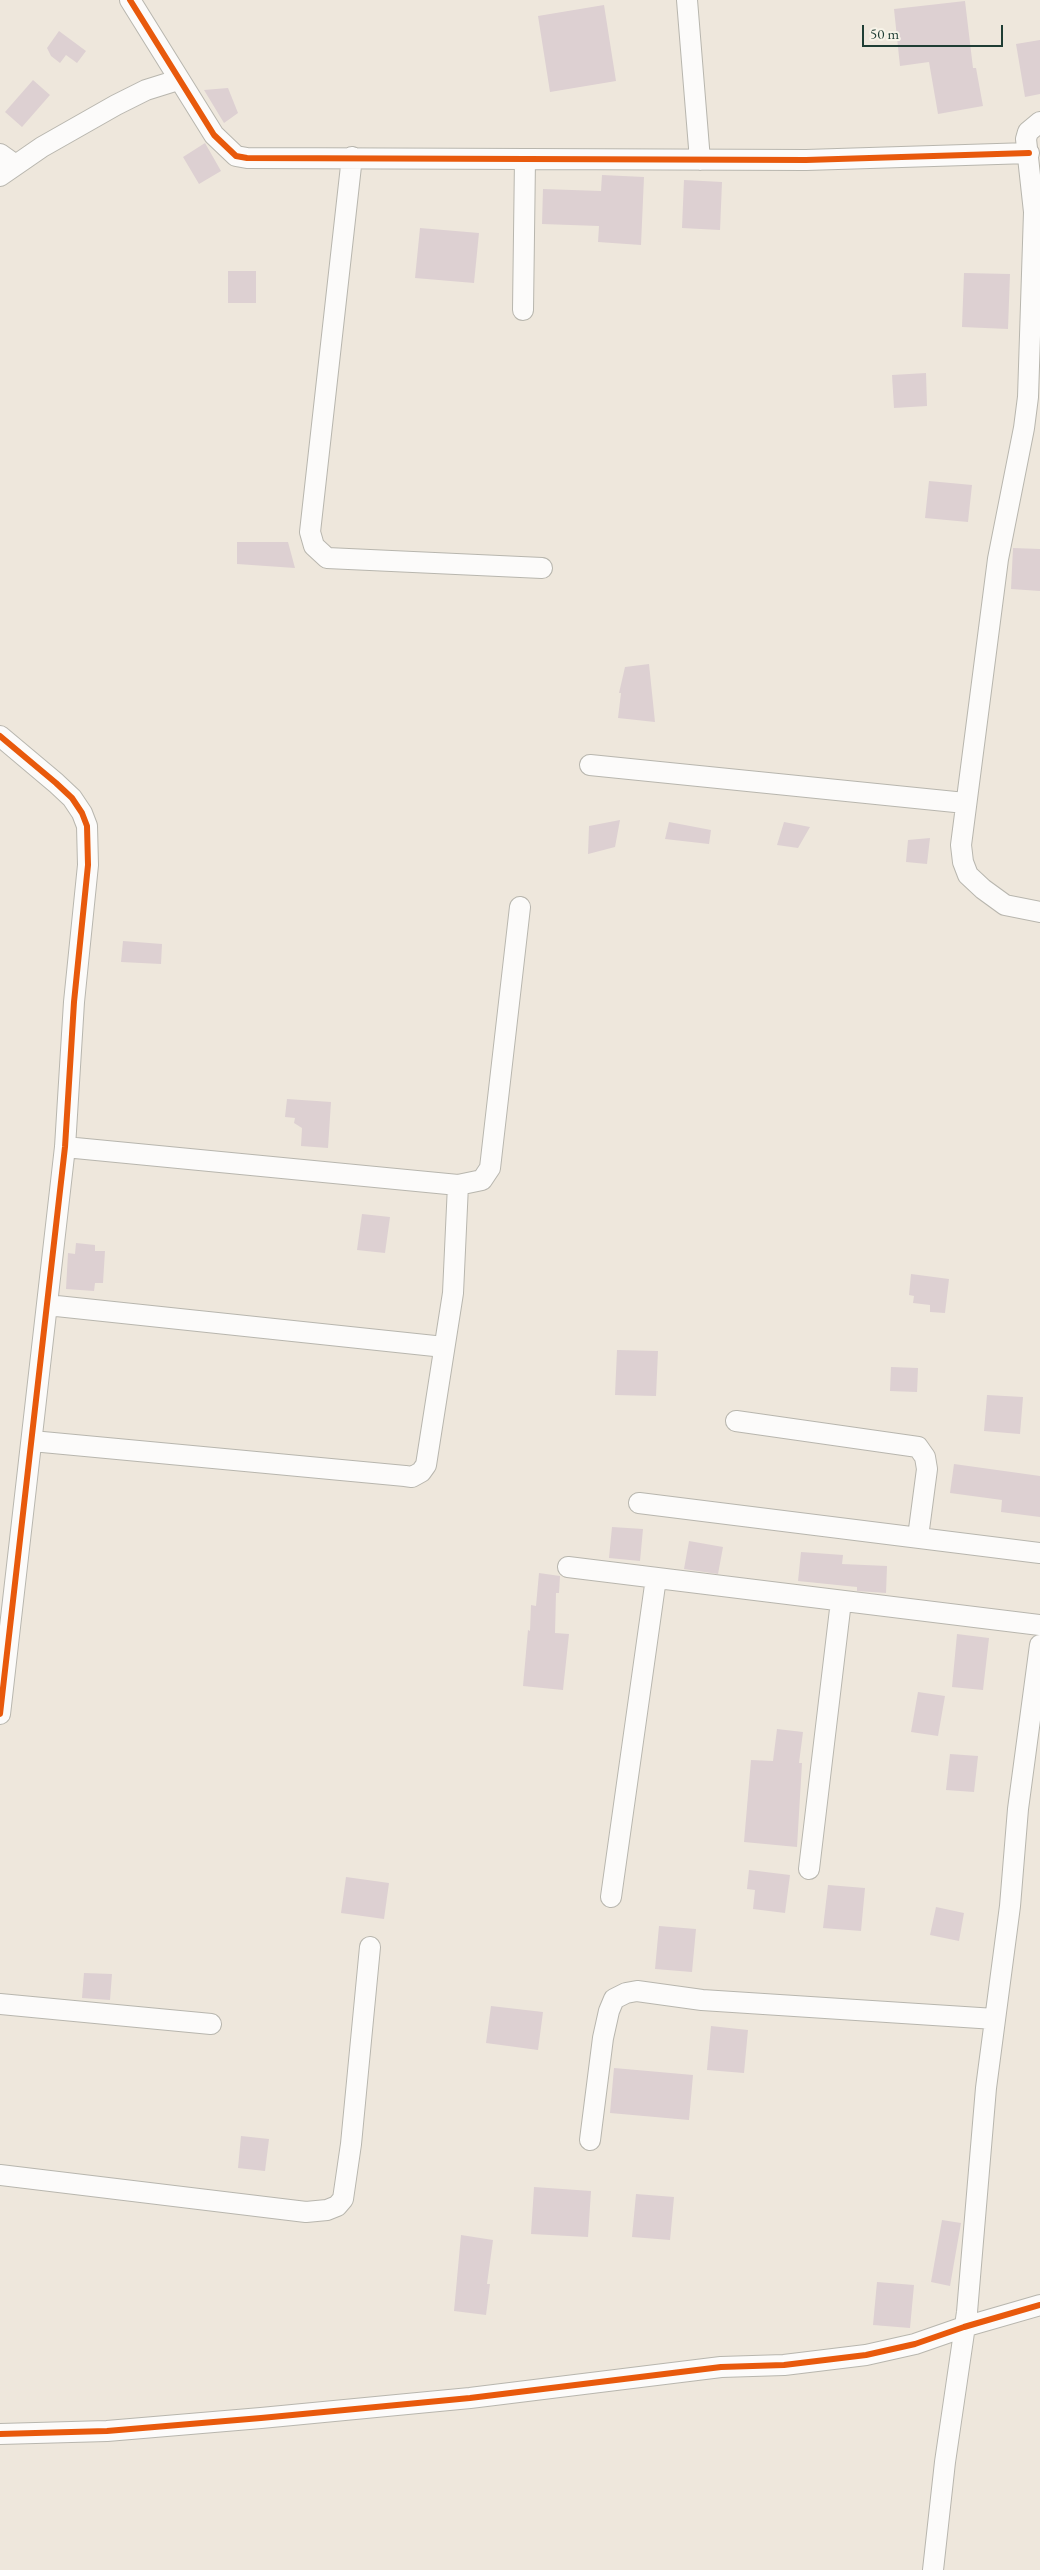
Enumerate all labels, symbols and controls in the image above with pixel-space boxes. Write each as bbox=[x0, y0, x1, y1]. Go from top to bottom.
scale bar bbox=[865, 15, 1006, 47]
text: 50 m bbox=[870, 24, 899, 43]

